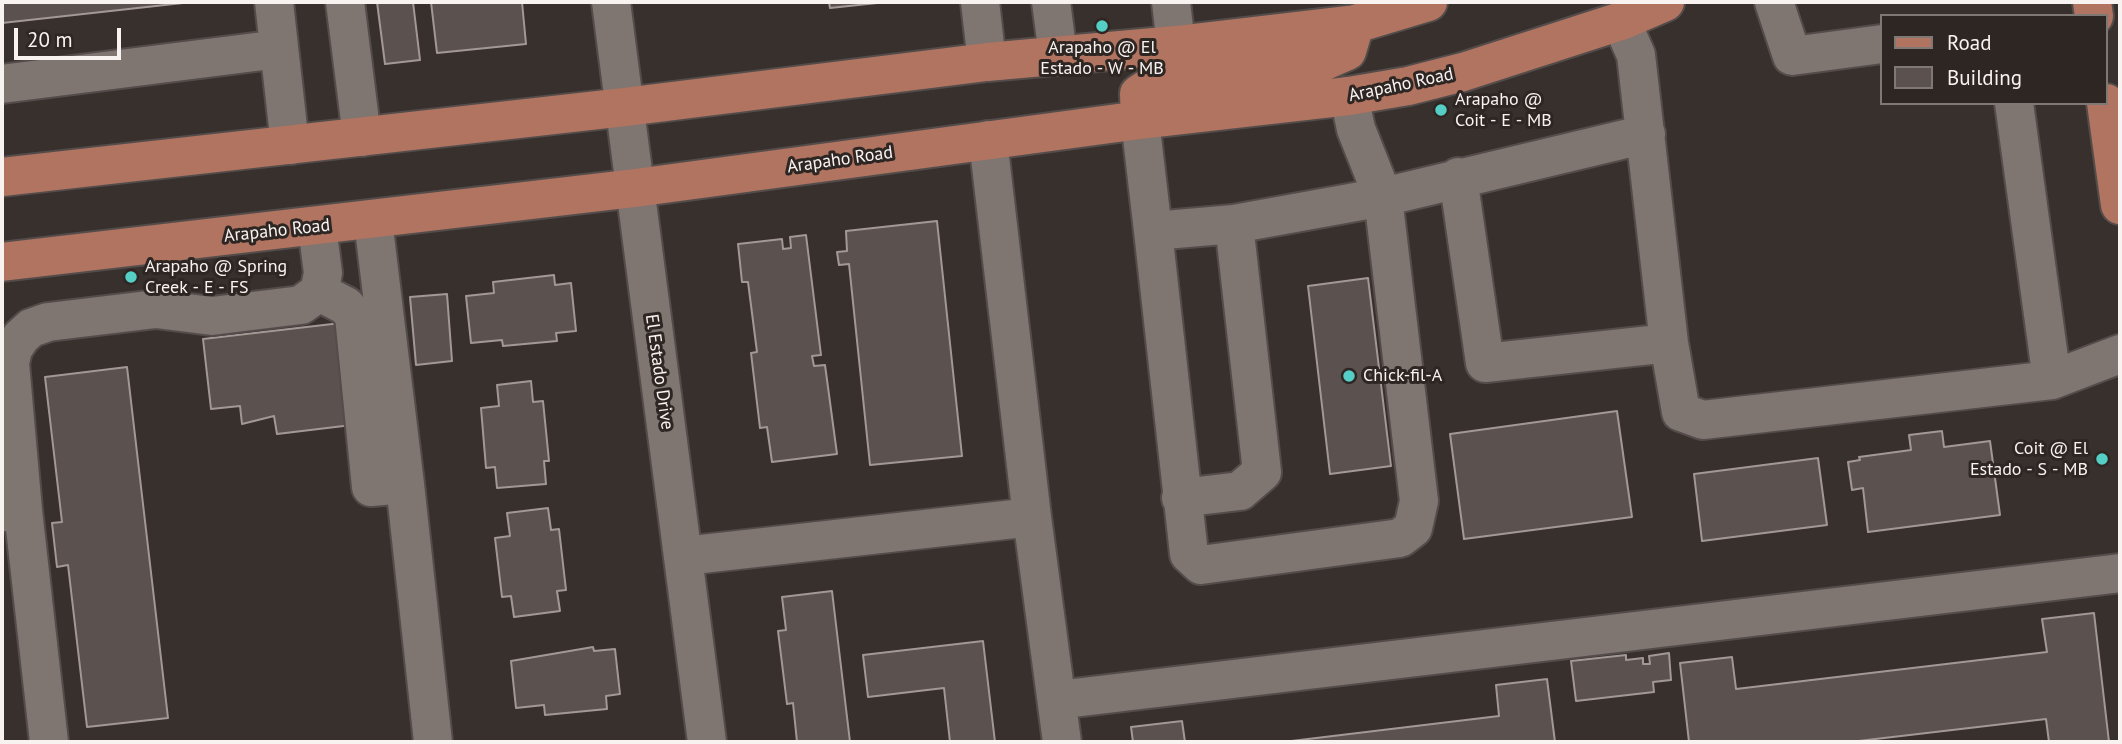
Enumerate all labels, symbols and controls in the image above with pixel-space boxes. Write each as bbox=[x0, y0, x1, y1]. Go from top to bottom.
scale bar bbox=[18, 14, 124, 58]
legend bbox=[1881, 14, 2108, 105]
marker: Arapaho @ El Estado - W - MB bbox=[1094, 18, 1110, 34]
text: 20 m bbox=[27, 26, 73, 53]
text: Road bbox=[1947, 29, 1991, 56]
place label: Arapaho @ El Estado - W - MB bbox=[1040, 37, 1164, 80]
street label: Arapaho Road bbox=[1347, 63, 1455, 107]
text: Building bbox=[1947, 64, 2022, 91]
place label: Arapaho @ Coit - E - MB bbox=[1455, 89, 1552, 132]
marker: Arapaho @ Coit - E - MB bbox=[1433, 102, 1449, 118]
street label: Arapaho Road bbox=[786, 142, 894, 178]
street label: Arapaho Road bbox=[223, 215, 331, 247]
place label: Arapaho @ Spring Creek - E - FS bbox=[145, 256, 287, 298]
marker: Arapaho @ Spring Creek - E - FS bbox=[123, 269, 139, 285]
street label: El Estado Drive bbox=[640, 313, 678, 431]
place label: Chick-fil-A bbox=[1363, 365, 1442, 387]
marker: Chick-fil-A bbox=[1341, 368, 1357, 384]
place label: Coit @ El Estado - S - MB bbox=[1970, 438, 2088, 480]
marker: Coit @ El Estado - S - MB bbox=[2094, 451, 2110, 467]

